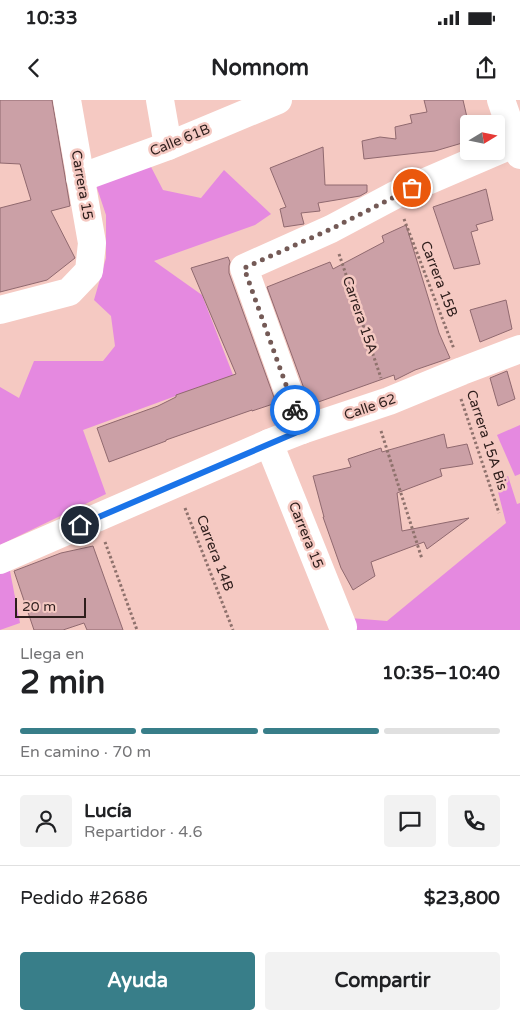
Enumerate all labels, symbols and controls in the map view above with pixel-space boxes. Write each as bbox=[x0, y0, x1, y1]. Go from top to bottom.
text: 10:33 bbox=[25, 7, 78, 29]
icon: back bbox=[20, 54, 48, 82]
icon: share bbox=[472, 54, 500, 82]
text: Nomnom bbox=[211, 55, 309, 81]
north arrow bbox=[460, 115, 505, 160]
map controls bbox=[460, 115, 505, 160]
street label: Calle 61B bbox=[147, 120, 213, 160]
street label: Carrera 15 bbox=[68, 149, 96, 221]
pin bbox=[391, 167, 433, 209]
icon: bag bbox=[398, 174, 426, 202]
street label: Carrera 15B bbox=[417, 239, 461, 319]
street label: Carrera 15A bbox=[339, 274, 381, 356]
courier bbox=[270, 385, 320, 435]
street label: Carrera 15A Bis bbox=[463, 388, 511, 493]
street label: Calle 62 bbox=[342, 390, 398, 424]
icon: bike bbox=[281, 396, 309, 424]
street label: Carrera 15 bbox=[285, 499, 327, 571]
pin bbox=[59, 504, 101, 546]
icon: home bbox=[66, 511, 94, 539]
street label: Carrera 14B bbox=[193, 513, 237, 593]
scale bar bbox=[15, 595, 86, 618]
text: 20 m bbox=[22, 598, 56, 615]
text: Llega en bbox=[20, 644, 84, 664]
text: 10:35–10:40 bbox=[382, 662, 500, 684]
text: 2 min bbox=[20, 664, 105, 702]
text: En camino · 70 m bbox=[20, 742, 151, 762]
button: person bbox=[20, 795, 72, 847]
button: chat bbox=[384, 795, 436, 847]
button: phone bbox=[448, 795, 500, 847]
text: Lucía bbox=[84, 800, 132, 822]
text: Repartidor · 4.6 bbox=[84, 822, 202, 842]
text: Pedido #2686 bbox=[20, 887, 148, 909]
text: $23,800 bbox=[424, 887, 500, 909]
button: Ayuda bbox=[20, 952, 255, 1010]
button: Compartir bbox=[265, 952, 500, 1010]

